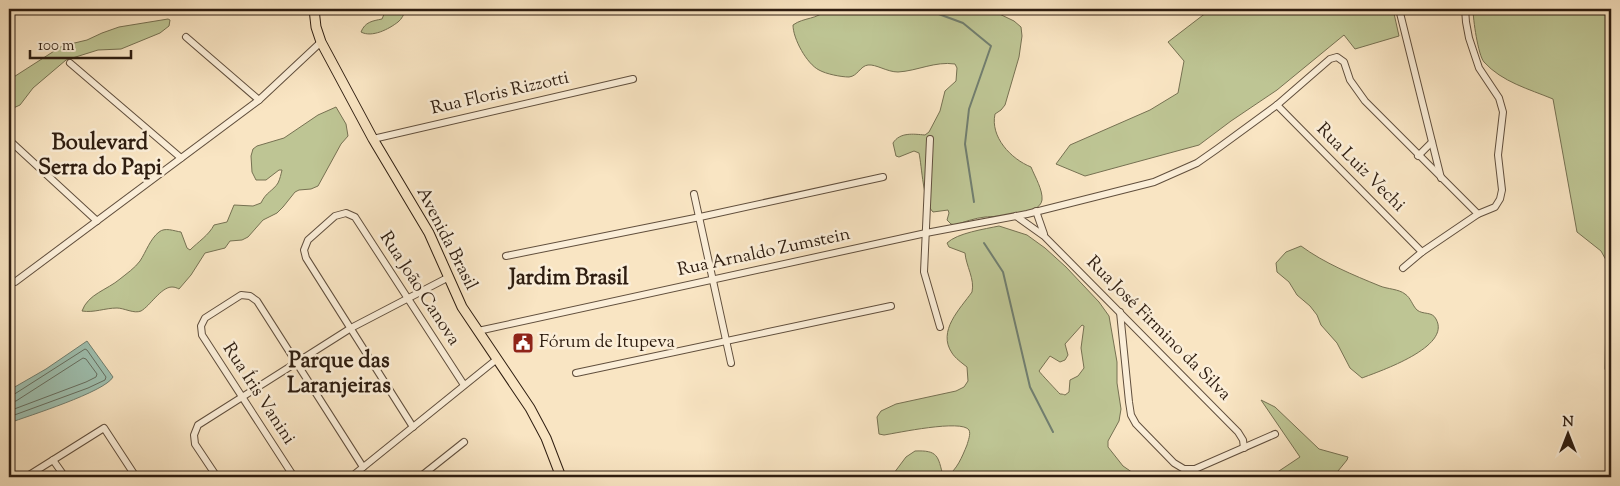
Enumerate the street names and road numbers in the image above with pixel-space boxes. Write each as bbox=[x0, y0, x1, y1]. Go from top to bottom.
street label: Rua Floris Rizzotti bbox=[428, 65, 572, 123]
street label: Rua Luiz Vechi bbox=[1310, 118, 1410, 218]
street label: Avenida Brasil bbox=[409, 183, 483, 295]
street label: Rua Arnaldo Zumstein bbox=[675, 222, 853, 284]
street label: Rua João Canova bbox=[372, 227, 466, 351]
street label: Rua José Firmino da Silva bbox=[1080, 251, 1236, 407]
street label: Rua Íris Vanini bbox=[215, 338, 301, 450]

